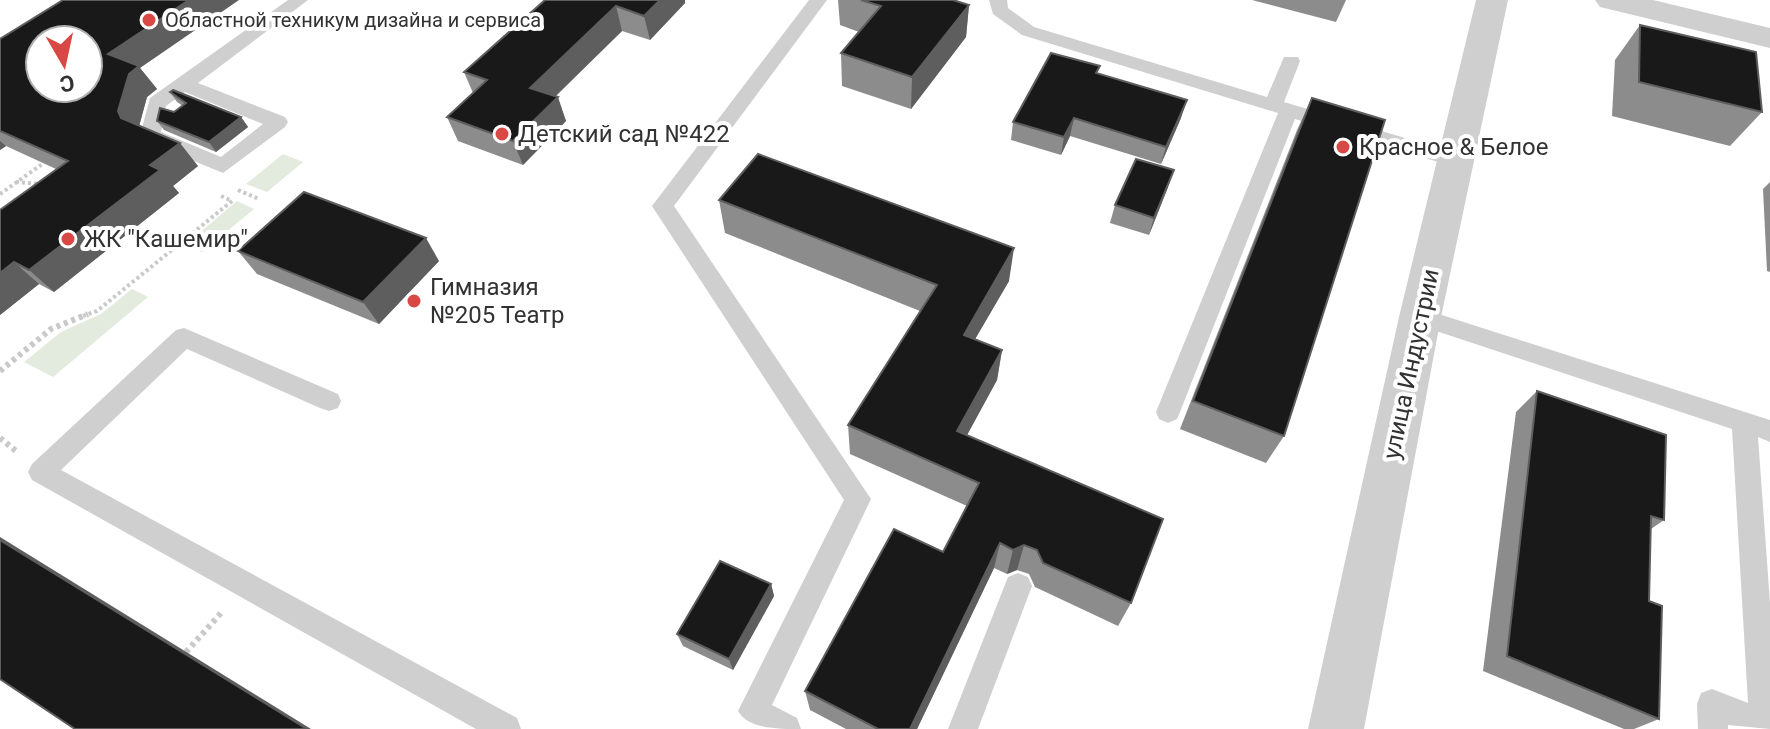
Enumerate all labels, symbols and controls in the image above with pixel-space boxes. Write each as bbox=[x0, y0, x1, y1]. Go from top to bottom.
place label: Областной техникум дизайна и сервиса bbox=[165, 8, 541, 32]
marker: Областной техникум дизайна и сервиса bbox=[140, 11, 158, 29]
north arrow bbox=[24, 24, 104, 104]
text: С bbox=[58, 70, 76, 97]
place label: Детский сад №422 bbox=[518, 120, 730, 148]
marker: Детский сад №422 bbox=[493, 125, 511, 143]
place label: Красное & Белое bbox=[1359, 133, 1548, 161]
marker: Красное & Белое bbox=[1334, 138, 1352, 156]
place label: ЖК "Кашемир" bbox=[84, 225, 248, 253]
marker: ЖК "Кашемир" bbox=[59, 230, 77, 248]
street label: улица Индустрии bbox=[1377, 266, 1445, 462]
place label: Гимназия №205 Театр bbox=[430, 273, 564, 329]
marker: Гимназия №205 Театр bbox=[405, 292, 423, 310]

